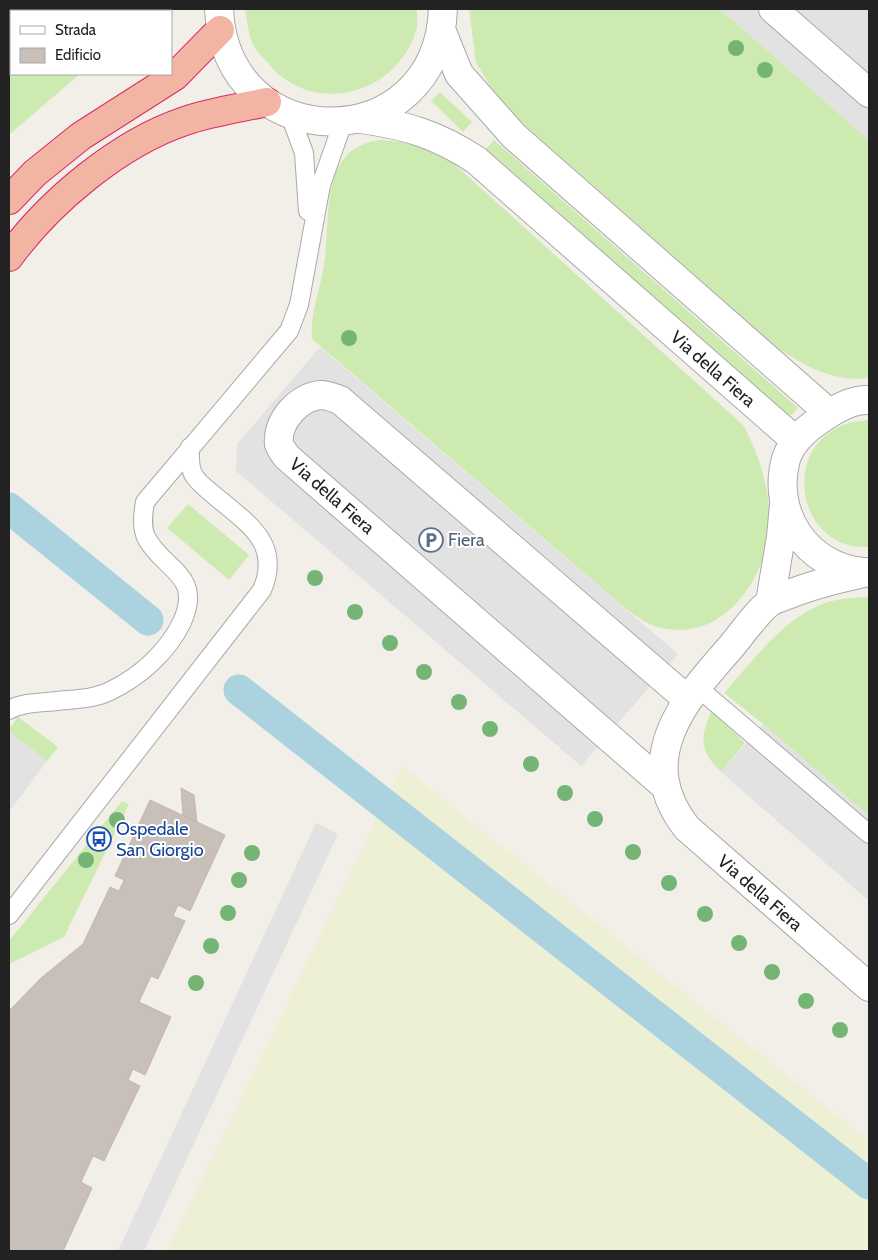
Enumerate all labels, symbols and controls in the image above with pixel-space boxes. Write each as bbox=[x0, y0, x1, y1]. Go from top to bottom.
legend bbox=[10, 10, 172, 75]
text: Strada bbox=[55, 21, 97, 39]
text: Edificio bbox=[55, 46, 101, 64]
street label: Via della Fiera bbox=[666, 326, 760, 412]
street label: Via della Fiera bbox=[285, 453, 379, 539]
parking icon: Fiera bbox=[418, 527, 444, 553]
place label: Fiera bbox=[448, 529, 485, 551]
place label: Ospedale San Giorgio bbox=[116, 818, 204, 861]
bus stop icon: Ospedale San Giorgio bbox=[86, 826, 112, 852]
street label: Via della Fiera bbox=[713, 850, 807, 936]

